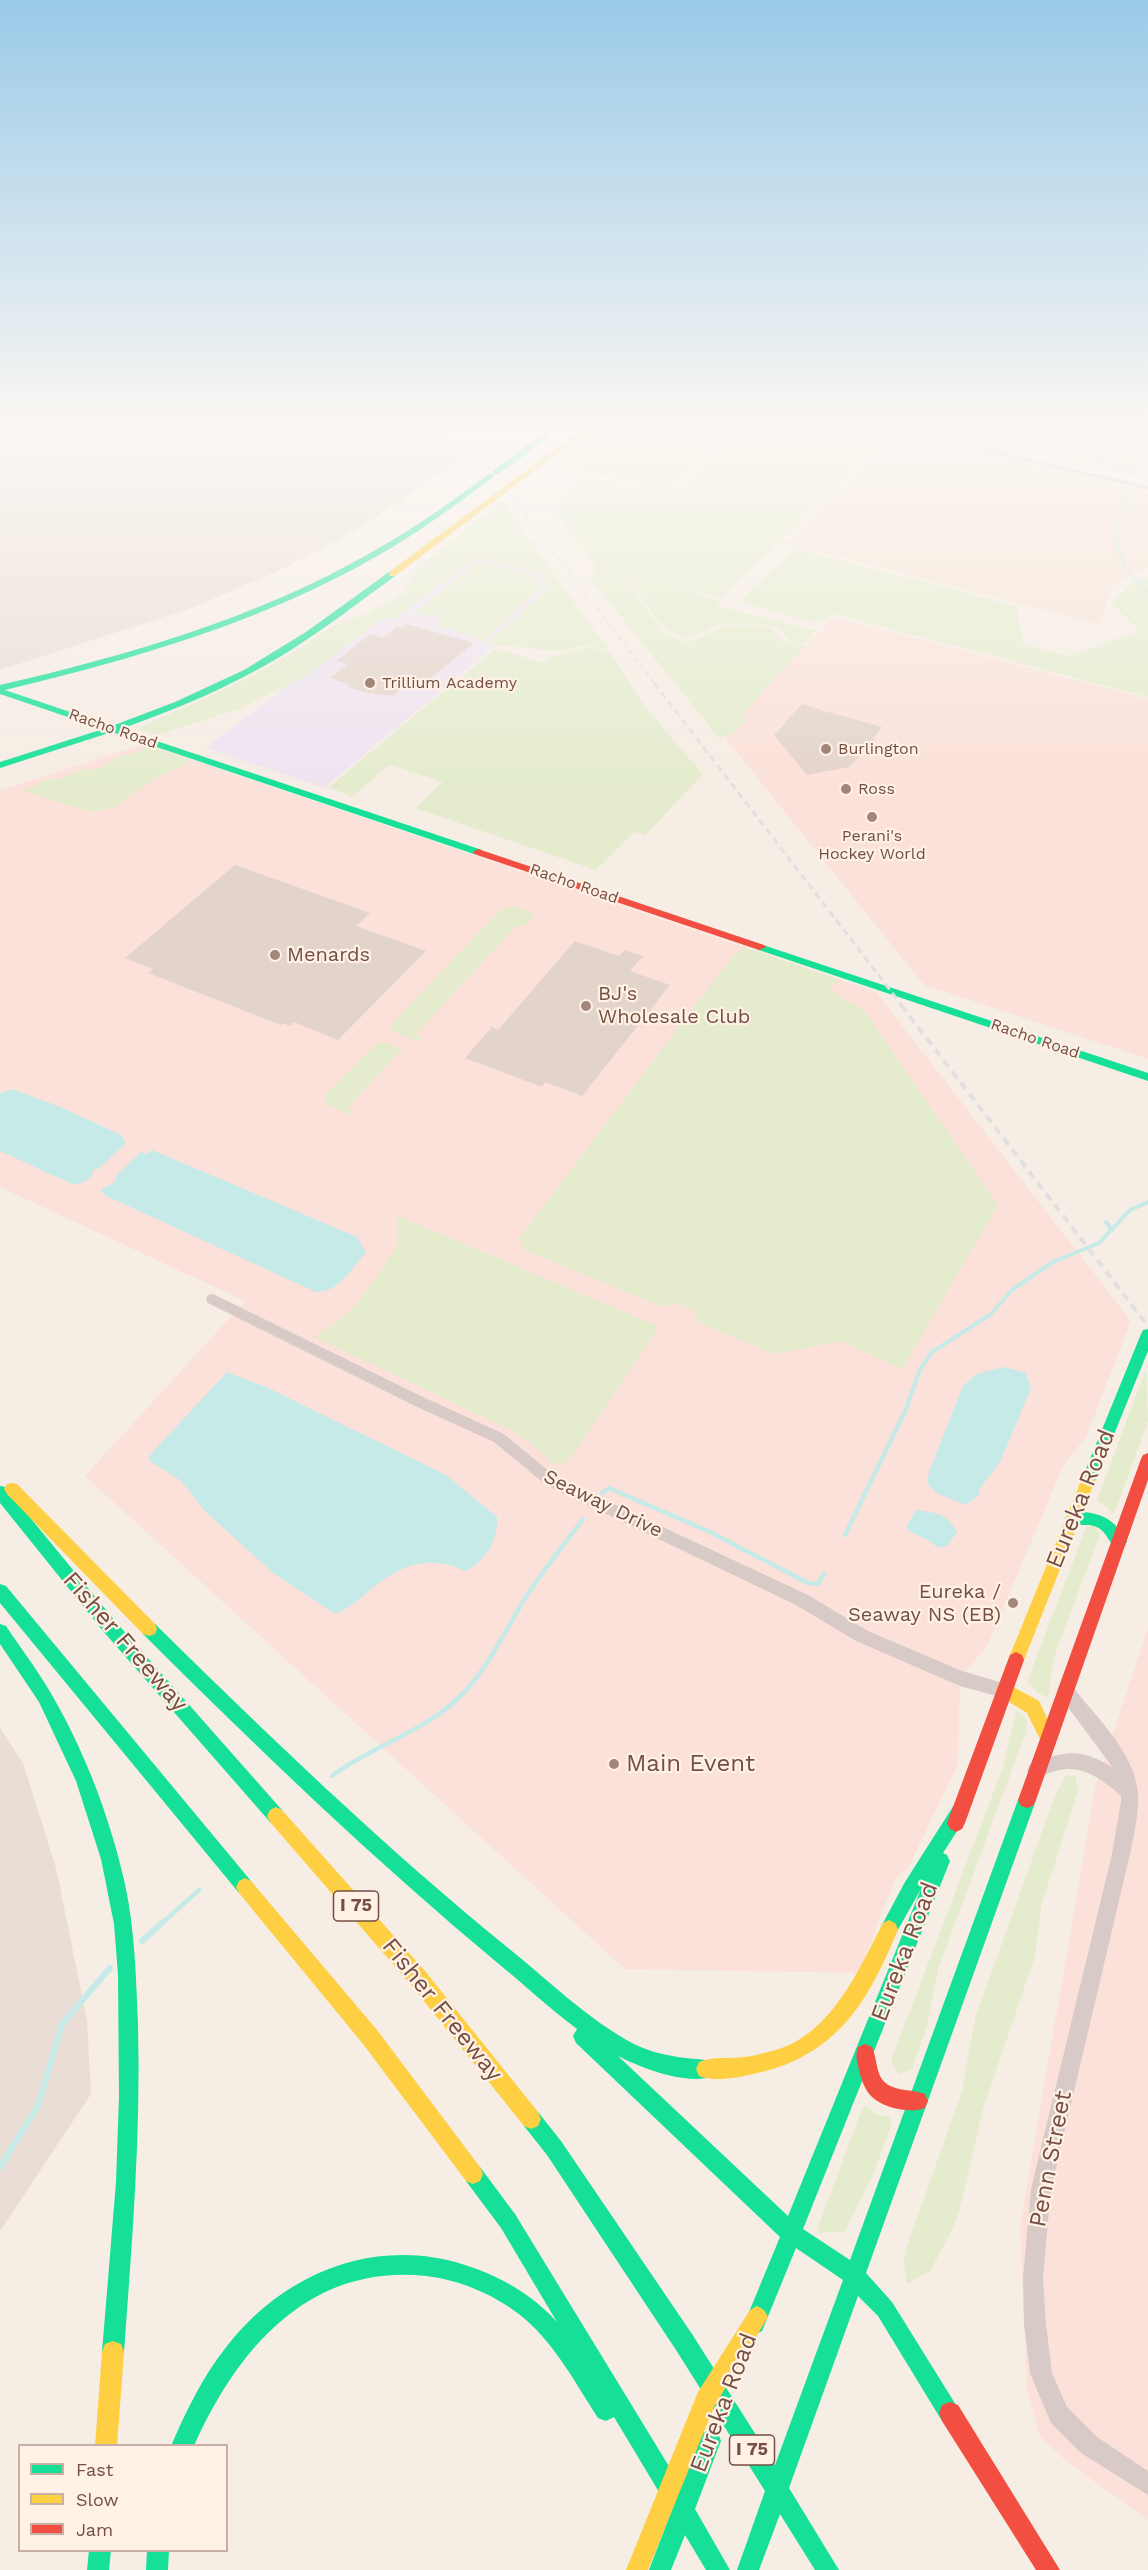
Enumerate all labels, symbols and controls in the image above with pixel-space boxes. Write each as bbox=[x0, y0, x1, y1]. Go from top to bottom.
place label: Trillium Academy bbox=[382, 673, 517, 693]
marker: Trillium Academy bbox=[363, 676, 377, 690]
street label: Racho Road bbox=[66, 705, 160, 753]
place label: Burlington bbox=[838, 739, 919, 759]
marker: Burlington bbox=[819, 742, 833, 756]
place label: Ross bbox=[858, 779, 895, 799]
marker: Ross bbox=[839, 782, 853, 796]
marker: Perani's Hockey World bbox=[865, 810, 879, 824]
place label: Perani's Hockey World bbox=[818, 826, 926, 864]
street label: Racho Road bbox=[527, 860, 621, 908]
place label: Menards bbox=[287, 943, 370, 967]
marker: Menards bbox=[268, 948, 282, 962]
place label: BJ's Wholesale Club bbox=[598, 982, 750, 1029]
marker: BJ's Wholesale Club bbox=[579, 999, 593, 1013]
street label: Racho Road bbox=[988, 1015, 1082, 1063]
street label: Eureka Road bbox=[1040, 1426, 1122, 1572]
street label: Seaway Drive bbox=[540, 1465, 666, 1543]
street label: Fisher Freeway bbox=[56, 1566, 194, 1718]
place label: Eureka / Seaway NS (EB) bbox=[848, 1580, 1001, 1627]
marker: Eureka / Seaway NS (EB) bbox=[1006, 1596, 1020, 1610]
place label: Main Event bbox=[626, 1750, 755, 1778]
marker: Main Event bbox=[607, 1757, 621, 1771]
street label: Eureka Road bbox=[865, 1878, 945, 2026]
road number: I 75 bbox=[334, 1891, 378, 1921]
street label: Fisher Freeway bbox=[375, 1933, 509, 2087]
street label: Penn Street bbox=[1024, 2088, 1078, 2230]
street label: Eureka Road bbox=[684, 2329, 764, 2477]
road number: I 75 bbox=[730, 2435, 774, 2465]
legend bbox=[18, 2444, 228, 2552]
text: Fast bbox=[76, 2459, 113, 2480]
text: Slow bbox=[76, 2489, 119, 2510]
text: Jam bbox=[76, 2519, 113, 2540]

